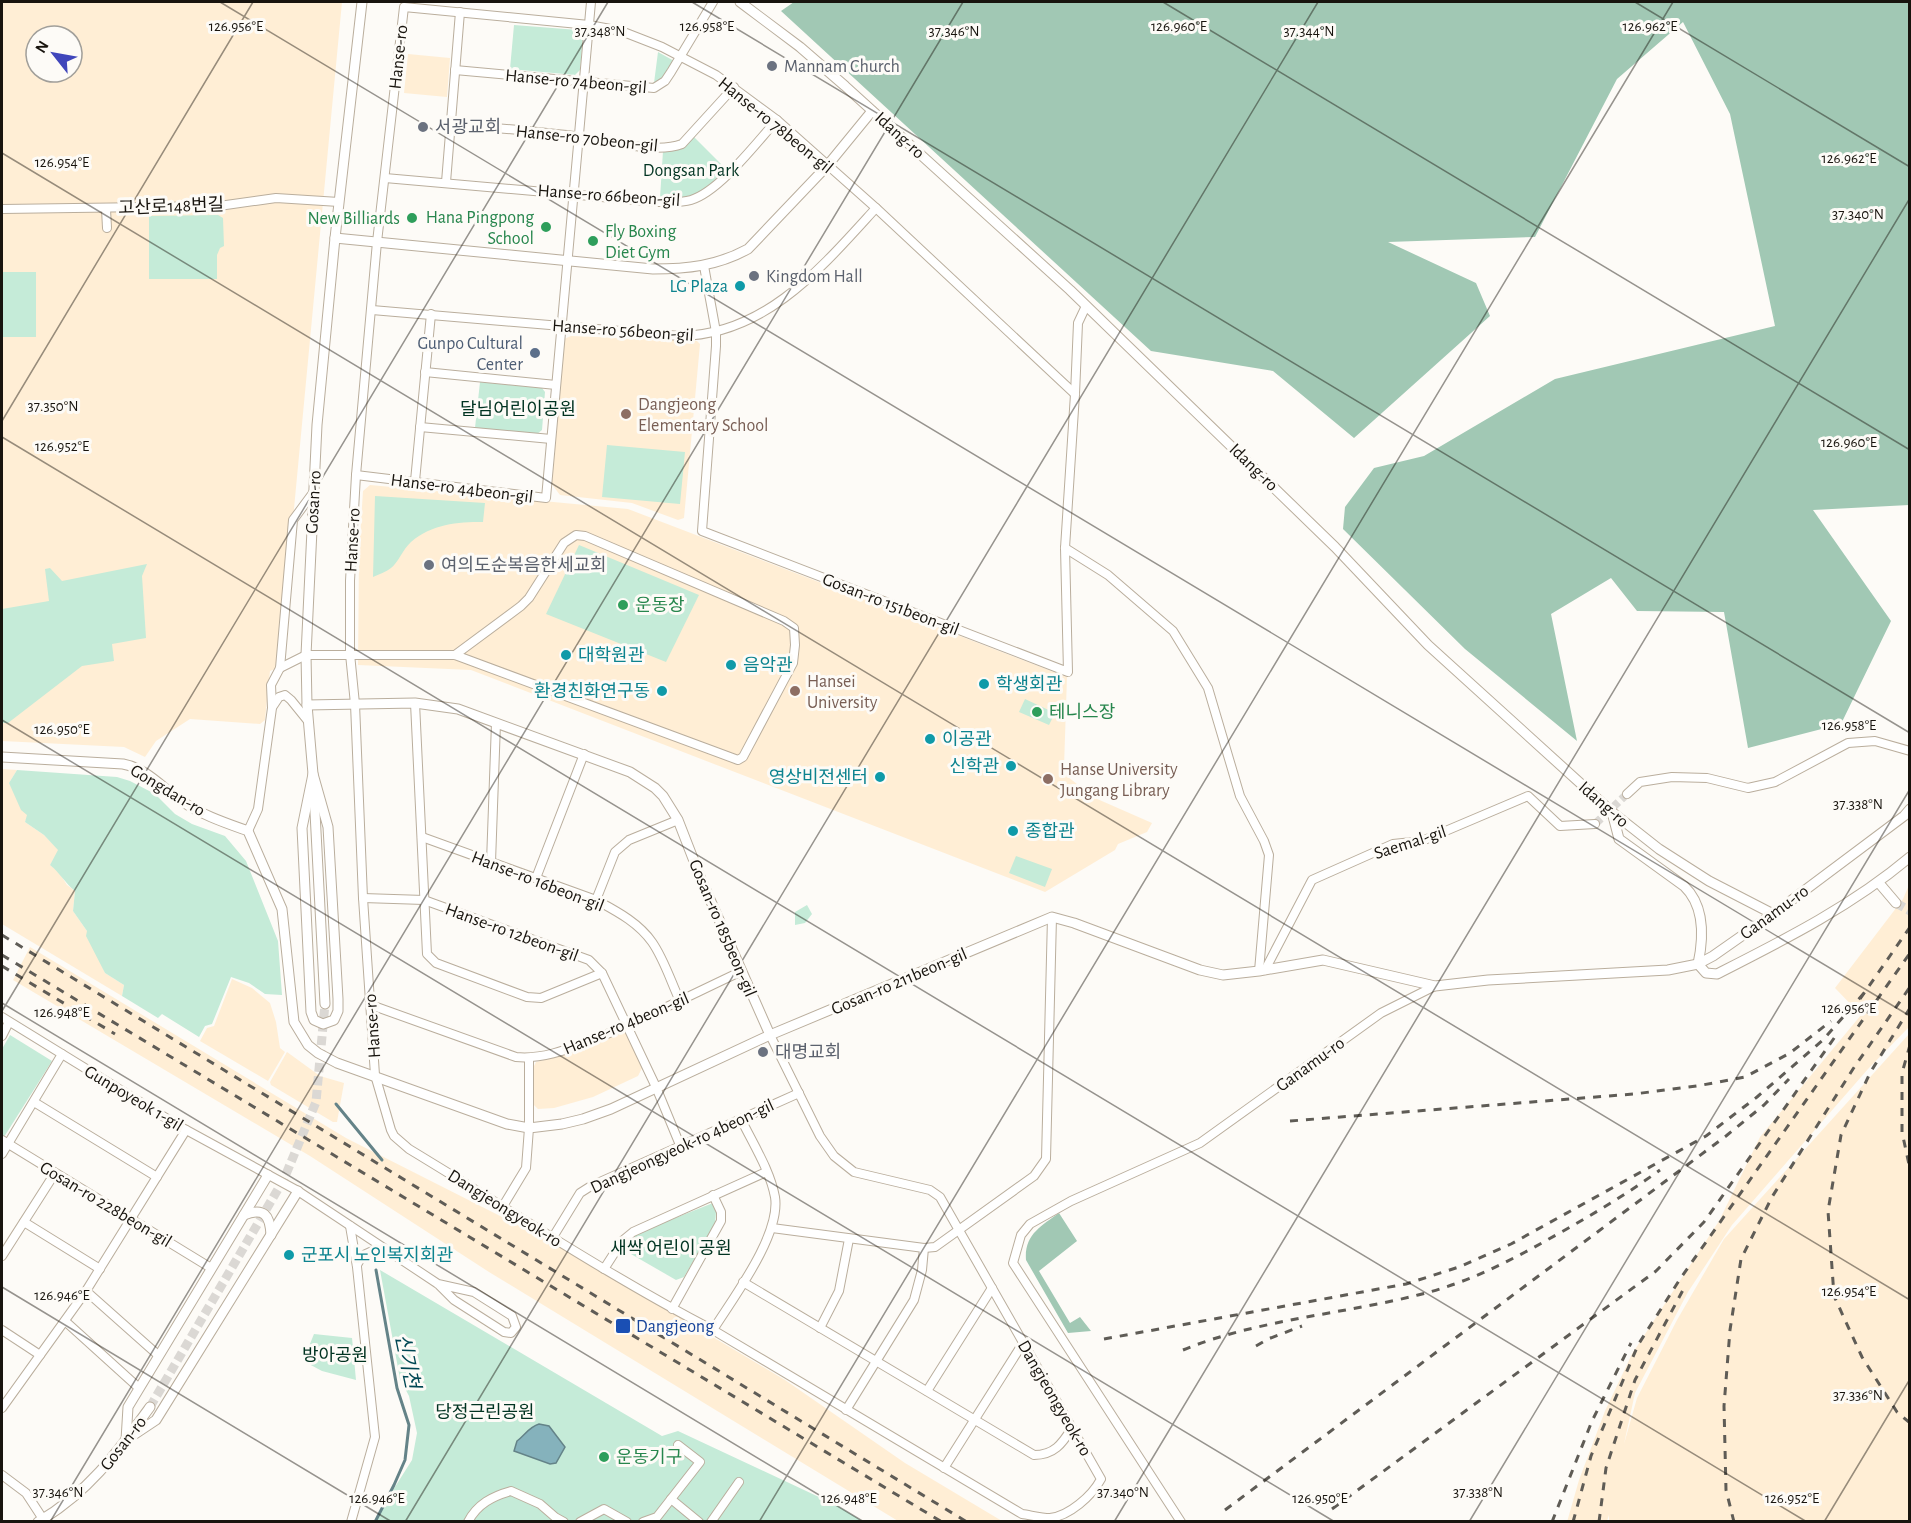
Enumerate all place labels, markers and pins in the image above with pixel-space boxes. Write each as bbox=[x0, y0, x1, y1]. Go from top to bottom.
place label: Mannam Church bbox=[784, 58, 900, 76]
marker: Mannam Church bbox=[765, 59, 779, 73]
place label: 서광교회 bbox=[435, 117, 501, 137]
marker: 서광교회 bbox=[416, 120, 430, 134]
place label: Hana Pingpong School bbox=[426, 209, 534, 248]
place label: New Billiards bbox=[307, 210, 400, 228]
marker: New Billiards bbox=[405, 211, 419, 225]
marker: Hana Pingpong School bbox=[539, 220, 553, 234]
place label: Fly Boxing Diet Gym bbox=[605, 223, 676, 262]
marker: Fly Boxing Diet Gym bbox=[586, 234, 600, 248]
place label: Kingdom Hall bbox=[766, 268, 863, 286]
marker: Kingdom Hall bbox=[747, 269, 761, 283]
place label: LG Plaza bbox=[670, 278, 728, 296]
marker: LG Plaza bbox=[733, 279, 747, 293]
place label: Gunpo Cultural Center bbox=[417, 335, 523, 374]
marker: Gunpo Cultural Center bbox=[528, 346, 542, 360]
place label: Dangjeong Elementary School bbox=[638, 396, 769, 435]
marker: Dangjeong Elementary School bbox=[619, 407, 633, 421]
place label: 여의도순복음한세교회 bbox=[441, 555, 607, 575]
marker: 여의도순복음한세교회 bbox=[422, 558, 436, 572]
place label: 운동장 bbox=[635, 595, 685, 615]
marker: 운동장 bbox=[616, 598, 630, 612]
place label: 대학원관 bbox=[578, 646, 645, 665]
marker: 대학원관 bbox=[559, 648, 573, 662]
place label: 음악관 bbox=[743, 655, 793, 675]
marker: 음악관 bbox=[724, 658, 738, 672]
place label: Hansei University bbox=[807, 673, 878, 712]
place label: 학생회관 bbox=[996, 674, 1063, 694]
marker: 학생회관 bbox=[977, 677, 991, 691]
place label: 환경친화연구동 bbox=[534, 681, 650, 701]
marker: 환경친화연구동 bbox=[655, 684, 669, 698]
marker: Hansei University bbox=[788, 684, 802, 698]
place label: 테니스장 bbox=[1049, 702, 1115, 722]
marker: 테니스장 bbox=[1030, 705, 1044, 719]
place label: 이공관 bbox=[942, 729, 992, 749]
marker: 이공관 bbox=[923, 732, 937, 746]
place label: 신학관 bbox=[949, 757, 999, 776]
marker: 신학관 bbox=[1004, 759, 1018, 773]
place label: Hanse University Jungang Library bbox=[1060, 761, 1178, 800]
place label: 영상비전센터 bbox=[769, 767, 868, 787]
marker: 영상비전센터 bbox=[873, 770, 887, 784]
marker: Hanse University Jungang Library bbox=[1041, 772, 1055, 786]
place label: 종합관 bbox=[1025, 821, 1075, 841]
marker: 종합관 bbox=[1006, 824, 1020, 838]
place label: 대명교회 bbox=[775, 1042, 841, 1062]
marker: 대명교회 bbox=[756, 1045, 770, 1059]
place label: 군포시 노인복지회관 bbox=[301, 1245, 453, 1265]
marker: 군포시 노인복지회관 bbox=[282, 1248, 296, 1262]
marker: Dangjeong bbox=[614, 1317, 632, 1335]
place label: Dangjeong bbox=[636, 1318, 714, 1336]
place label: 운동기구 bbox=[616, 1447, 682, 1467]
marker: 운동기구 bbox=[597, 1450, 611, 1464]

